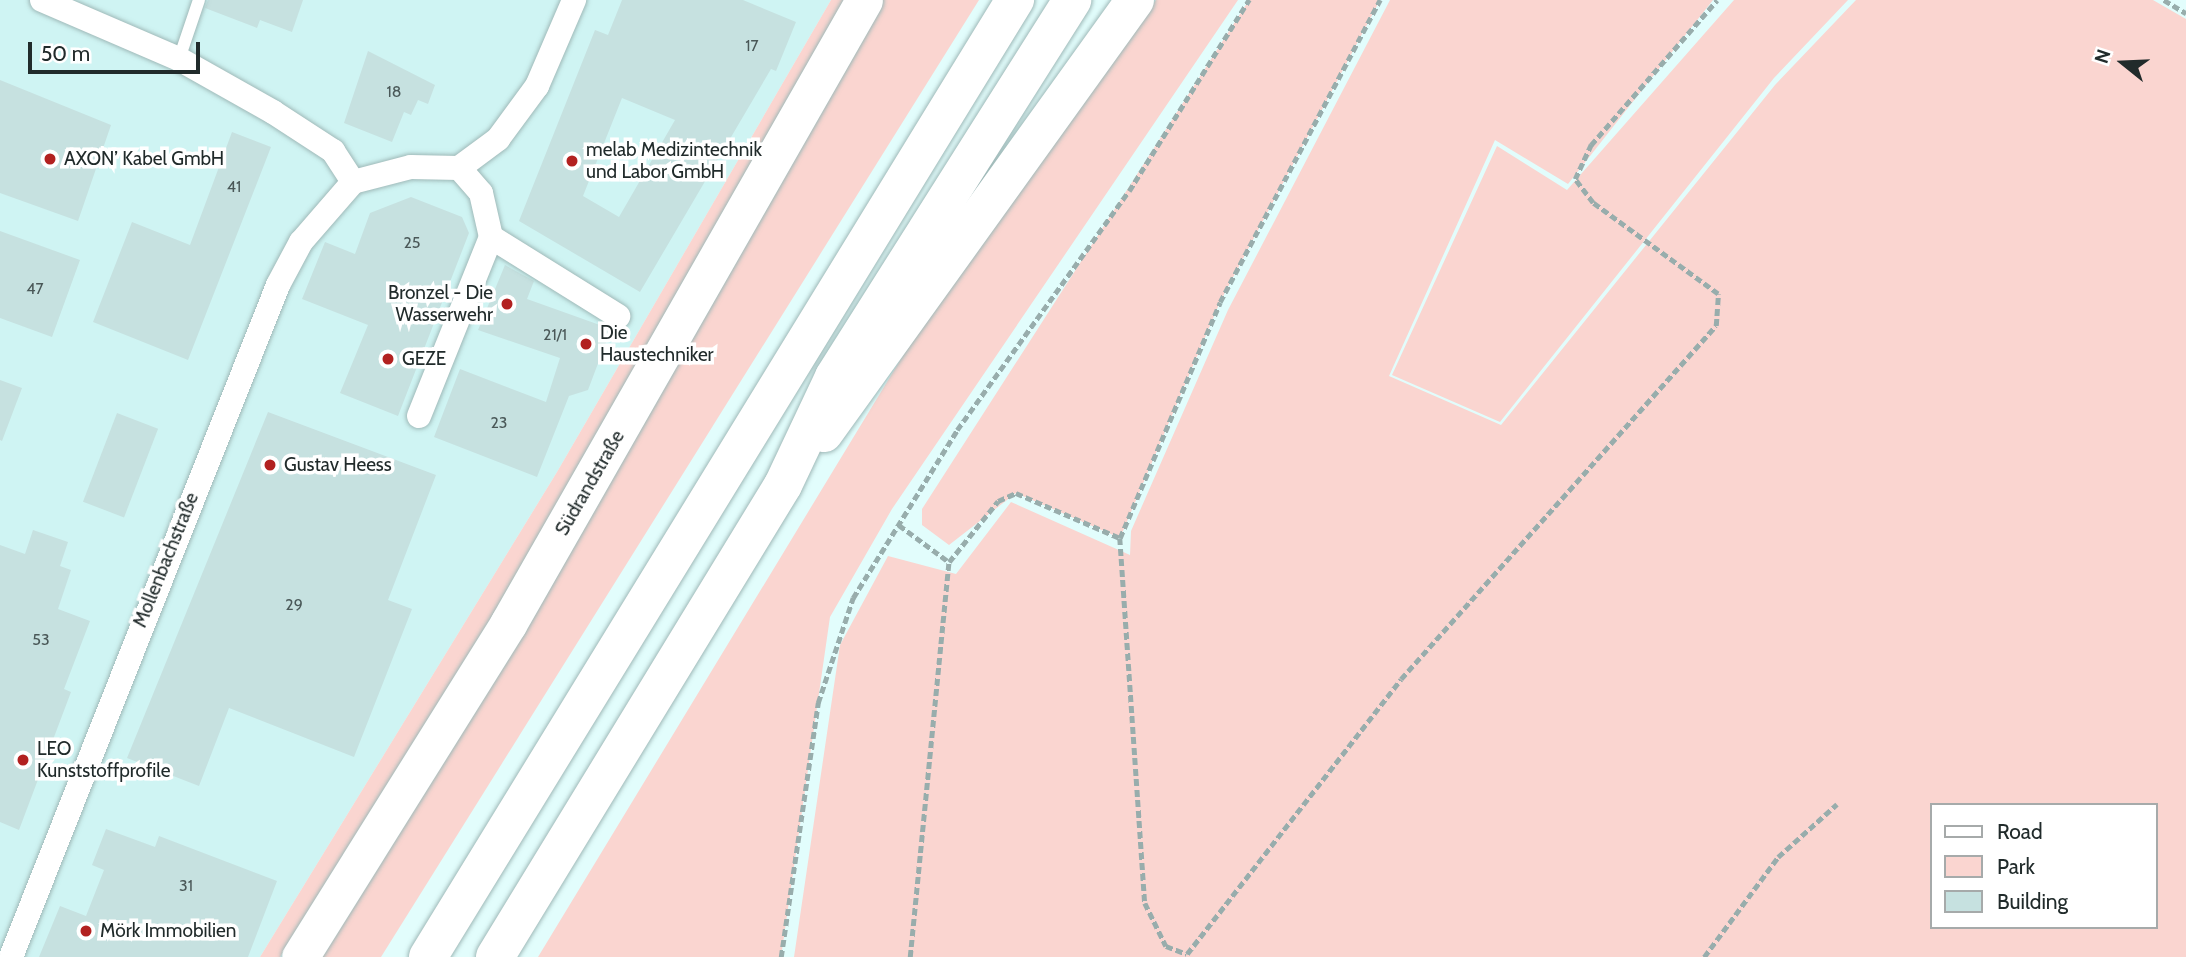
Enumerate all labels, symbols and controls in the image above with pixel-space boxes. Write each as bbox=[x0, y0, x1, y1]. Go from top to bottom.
scale bar bbox=[32, 28, 203, 72]
north arrow bbox=[2088, 28, 2158, 98]
house number: 17 bbox=[745, 36, 759, 56]
text: 50 m bbox=[41, 41, 90, 66]
text: N bbox=[2090, 46, 2116, 66]
house number: 18 bbox=[387, 82, 401, 102]
place label: melab Medizintechnik und Labor GmbH bbox=[586, 139, 762, 183]
place label: AXON’ Kabel GmbH bbox=[64, 148, 224, 170]
marker: AXON’ Kabel GmbH bbox=[42, 151, 58, 167]
marker: melab Medizintechnik und Labor GmbH bbox=[564, 153, 580, 169]
house number: 41 bbox=[227, 177, 241, 197]
house number: 25 bbox=[403, 233, 421, 253]
house number: 47 bbox=[26, 279, 44, 299]
place label: Bronzel - Die Wasserwehr bbox=[388, 282, 493, 326]
marker: Bronzel - Die Wasserwehr bbox=[499, 296, 515, 312]
place label: Die Haustechniker bbox=[600, 322, 714, 366]
house number: 21/1 bbox=[543, 325, 567, 345]
marker: Die Haustechniker bbox=[578, 336, 594, 352]
place label: GEZE bbox=[402, 348, 446, 370]
marker: GEZE bbox=[380, 351, 396, 367]
house number: 23 bbox=[490, 413, 508, 433]
street label: Südrandstraße bbox=[551, 426, 629, 540]
place label: Gustav Heess bbox=[284, 454, 392, 476]
marker: Gustav Heess bbox=[262, 457, 278, 473]
street label: Mollenbachstraße bbox=[129, 489, 203, 631]
house number: 29 bbox=[285, 595, 303, 615]
house number: 53 bbox=[32, 630, 50, 650]
place label: LEO Kunststoffprofile bbox=[37, 738, 170, 782]
marker: LEO Kunststoffprofile bbox=[15, 752, 31, 768]
legend bbox=[1930, 803, 2158, 929]
text: Road bbox=[1997, 819, 2043, 844]
text: Park bbox=[1997, 854, 2035, 879]
house number: 31 bbox=[179, 876, 193, 896]
text: Building bbox=[1997, 889, 2068, 914]
place label: Mörk Immobilien bbox=[100, 920, 236, 942]
marker: Mörk Immobilien bbox=[78, 923, 94, 939]

